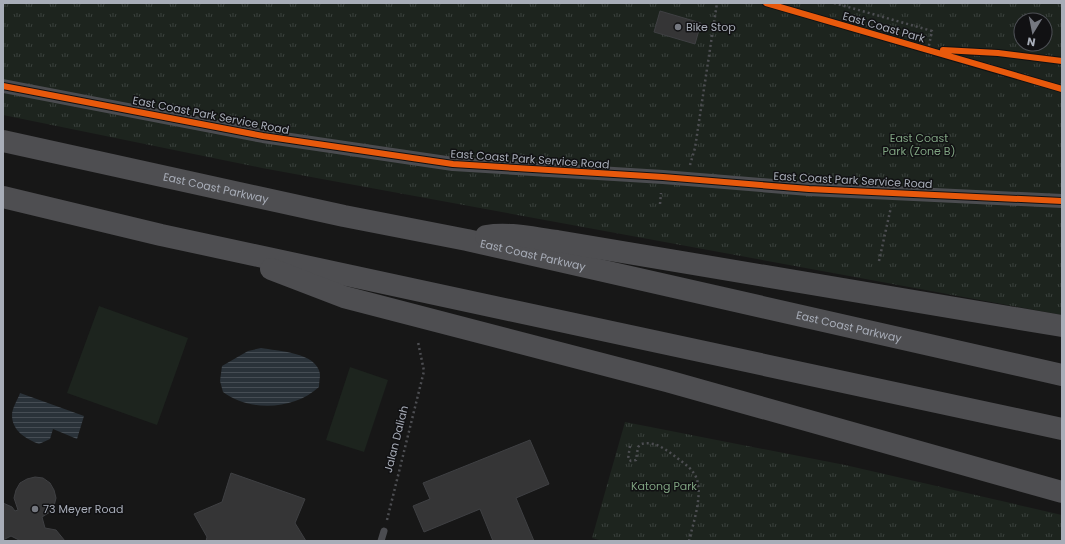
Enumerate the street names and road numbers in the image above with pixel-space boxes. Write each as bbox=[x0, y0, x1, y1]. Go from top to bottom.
street label: East Coast Park bbox=[841, 8, 927, 46]
street label: East Coast Park Service Road bbox=[131, 92, 291, 138]
street label: East Coast Park Service Road bbox=[450, 145, 610, 173]
street label: East Coast Parkway bbox=[162, 168, 271, 207]
street label: East Coast Park Service Road bbox=[773, 168, 933, 192]
street label: East Coast Parkway bbox=[479, 235, 588, 275]
street label: East Coast Parkway bbox=[795, 307, 904, 347]
street label: Jalan Daliah bbox=[380, 404, 412, 474]

